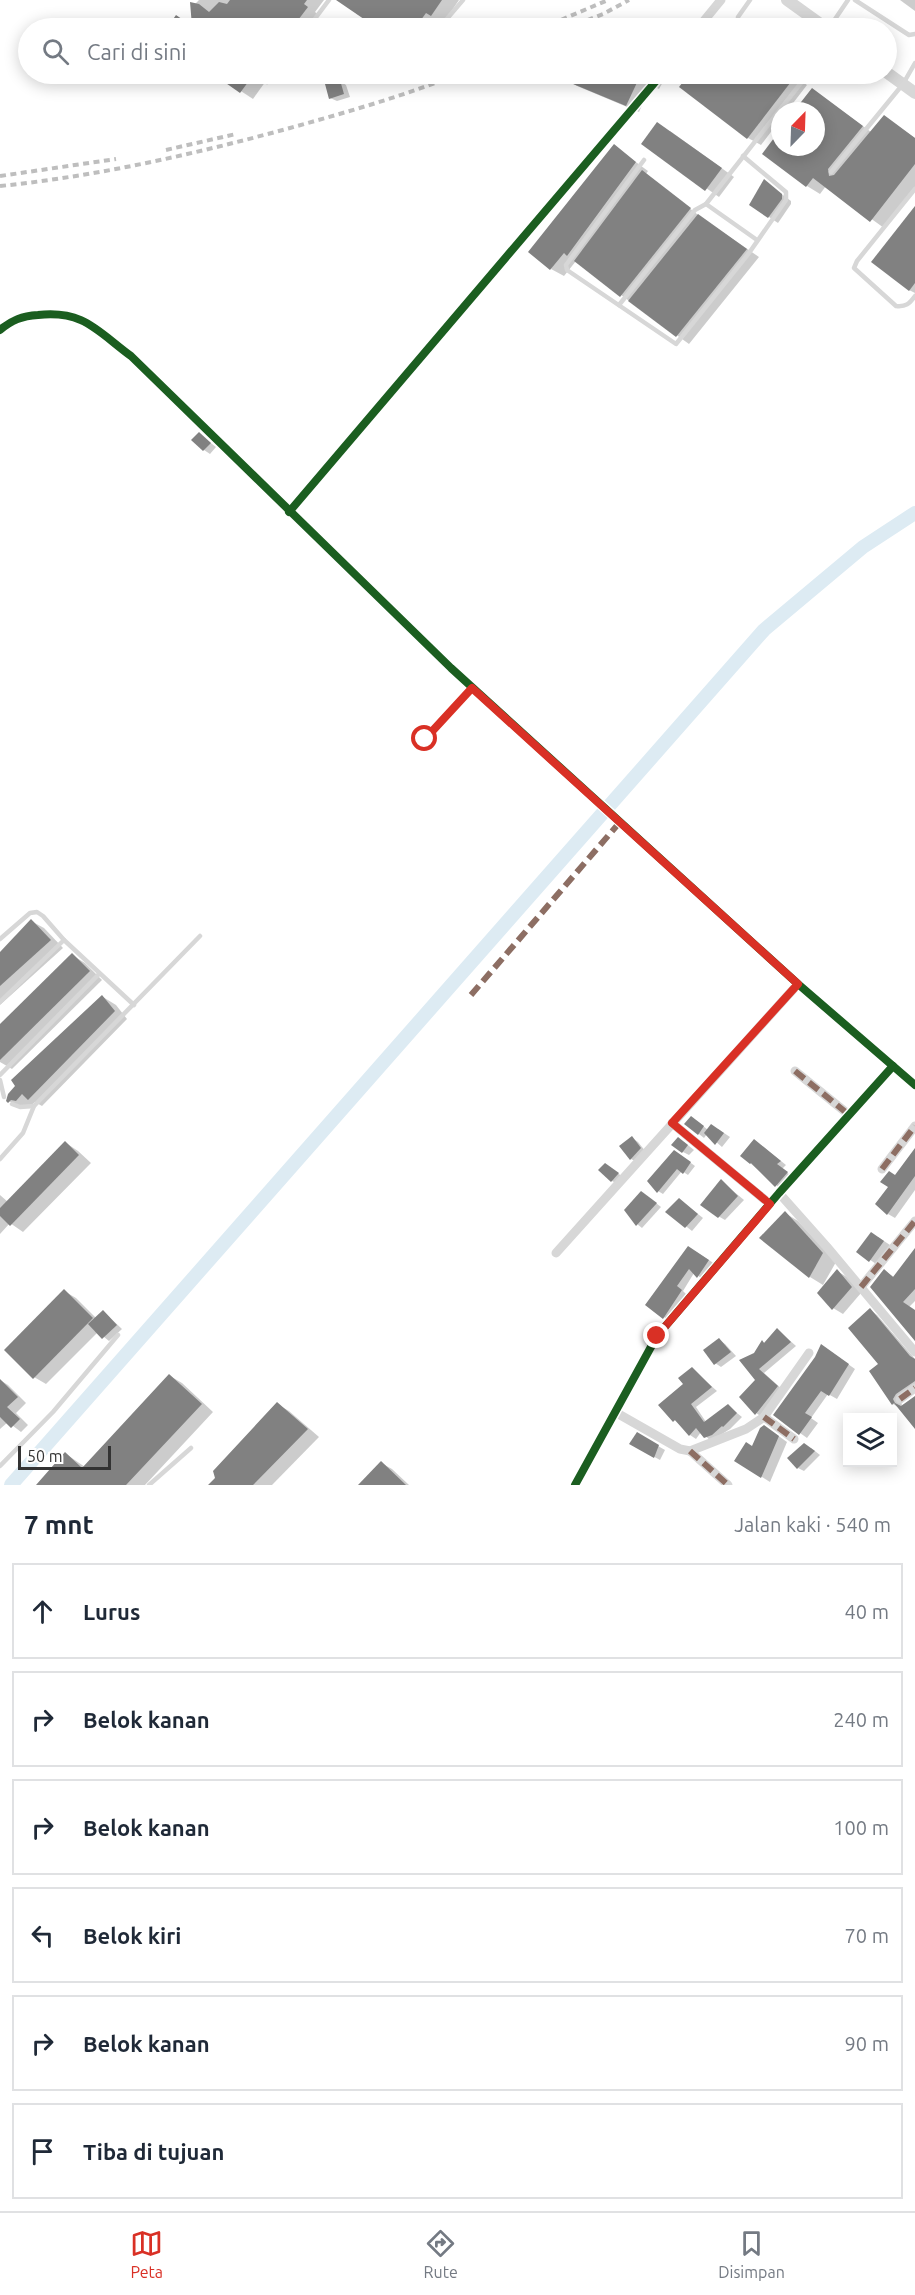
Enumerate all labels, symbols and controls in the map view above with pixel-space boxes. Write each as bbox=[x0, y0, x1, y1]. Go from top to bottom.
search box bbox=[18, 18, 897, 84]
icon: search bbox=[39, 35, 72, 68]
text: Cari di sini bbox=[87, 39, 187, 64]
north arrow bbox=[771, 102, 825, 156]
route start bbox=[411, 725, 437, 751]
route end bbox=[643, 1322, 669, 1348]
map controls bbox=[843, 1413, 897, 1467]
button: layers bbox=[843, 1413, 897, 1467]
scale bar bbox=[18, 1443, 111, 1470]
text: 50 m bbox=[27, 1447, 63, 1465]
text: 7 mnt bbox=[24, 1510, 94, 1539]
text: Jalan kaki · 540 m bbox=[734, 1513, 891, 1536]
icon: ahead bbox=[26, 1595, 59, 1628]
text: Lurus bbox=[83, 1599, 140, 1624]
text: 40 m bbox=[845, 1600, 889, 1623]
icon: right bbox=[26, 1703, 59, 1736]
text: Belok kanan bbox=[83, 1707, 210, 1732]
text: 240 m bbox=[833, 1708, 889, 1731]
icon: right bbox=[26, 1811, 59, 1844]
text: Belok kanan bbox=[83, 1815, 210, 1840]
text: 100 m bbox=[833, 1816, 889, 1839]
icon: left bbox=[26, 1919, 59, 1952]
text: Belok kiri bbox=[83, 1923, 181, 1948]
text: 70 m bbox=[845, 1924, 889, 1947]
icon: right bbox=[26, 2027, 59, 2060]
text: Belok kanan bbox=[83, 2031, 210, 2056]
text: 90 m bbox=[845, 2032, 889, 2055]
icon: arrive bbox=[26, 2135, 59, 2168]
text: Tiba di tujuan bbox=[83, 2139, 224, 2164]
tab: Peta bbox=[130, 2227, 163, 2281]
tab: Rute bbox=[424, 2227, 458, 2281]
tab: Disimpan bbox=[718, 2227, 785, 2281]

